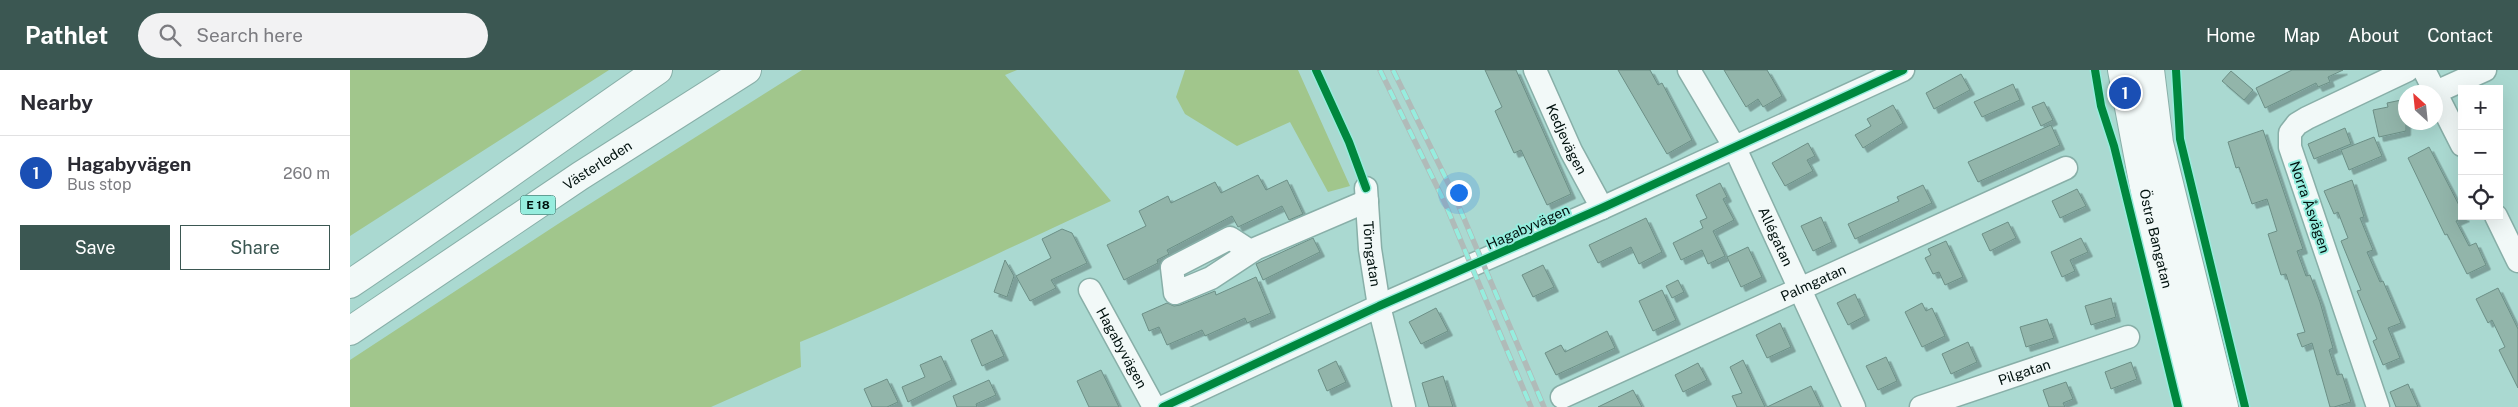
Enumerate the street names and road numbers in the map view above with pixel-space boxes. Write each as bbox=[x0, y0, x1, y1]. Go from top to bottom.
street label: Kedjevägen bbox=[1543, 101, 1590, 177]
street label: Västerleden bbox=[560, 137, 635, 193]
street label: Norra Åsvägen bbox=[2287, 158, 2335, 255]
street label: Östra Bangatan bbox=[2137, 187, 2175, 290]
road number: E 18 bbox=[520, 196, 556, 214]
street label: Hagabyvägen bbox=[1484, 201, 1572, 253]
street label: Allégatan bbox=[1755, 205, 1796, 269]
street label: Törngatan bbox=[1360, 220, 1384, 288]
street label: Palmgatan bbox=[1778, 261, 1848, 305]
street label: Hagabyvägen bbox=[1093, 305, 1150, 391]
street label: Pilgatan bbox=[1996, 356, 2052, 388]

